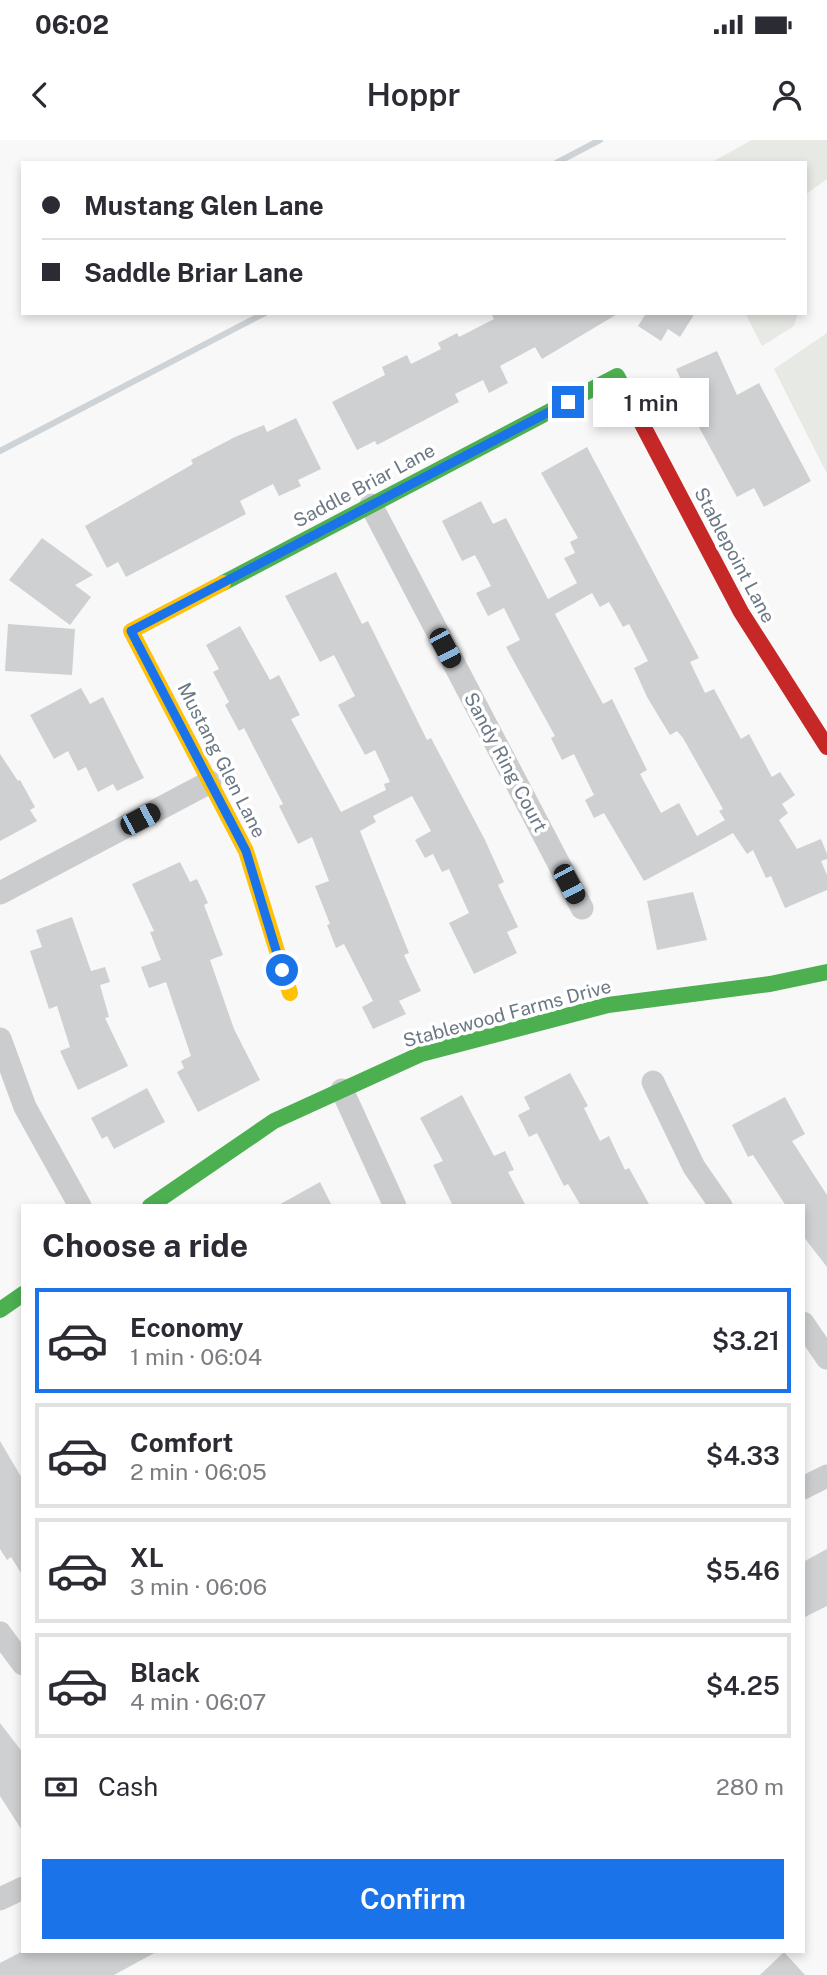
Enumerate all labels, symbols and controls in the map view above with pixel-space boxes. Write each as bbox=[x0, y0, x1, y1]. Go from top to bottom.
text: 06:02 bbox=[35, 9, 109, 40]
icon: back bbox=[21, 76, 59, 114]
text: Hoppr bbox=[367, 76, 460, 113]
icon: person bbox=[768, 76, 806, 114]
text: Mustang Glen Lane bbox=[84, 190, 324, 221]
text: Saddle Briar Lane bbox=[84, 257, 304, 288]
callout: 1 min bbox=[592, 378, 708, 426]
route end bbox=[552, 386, 584, 418]
text: 1 min bbox=[624, 389, 678, 416]
street label: Saddle Briar Lane bbox=[290, 438, 438, 532]
street label: Stablepoint Lane bbox=[690, 484, 780, 626]
car bbox=[426, 625, 465, 671]
street label: Mustang Glen Lane bbox=[173, 679, 271, 841]
street label: Sandy Ring Court bbox=[460, 689, 552, 835]
car bbox=[117, 800, 164, 838]
car bbox=[550, 861, 589, 907]
route start bbox=[266, 954, 298, 986]
street label: Stablewood Farms Drive bbox=[401, 975, 613, 1051]
text: Choose a ride bbox=[42, 1227, 248, 1264]
icon: car bbox=[46, 1309, 109, 1372]
text: Economy bbox=[130, 1312, 243, 1343]
text: $3.21 bbox=[712, 1325, 780, 1356]
text: 1 min · 06:04 bbox=[130, 1343, 262, 1370]
icon: car bbox=[46, 1424, 109, 1487]
text: Comfort bbox=[130, 1427, 233, 1458]
text: $4.33 bbox=[706, 1440, 780, 1471]
text: 2 min · 06:05 bbox=[130, 1458, 267, 1485]
icon: car bbox=[46, 1539, 109, 1602]
text: XL bbox=[130, 1542, 164, 1573]
text: $5.46 bbox=[706, 1555, 780, 1586]
text: 3 min · 06:06 bbox=[130, 1573, 267, 1600]
icon: car bbox=[46, 1654, 109, 1717]
text: Black bbox=[130, 1657, 200, 1688]
text: $4.25 bbox=[706, 1670, 780, 1701]
text: 4 min · 06:07 bbox=[130, 1688, 266, 1715]
icon: cash bbox=[42, 1768, 80, 1806]
text: Cash bbox=[98, 1771, 158, 1802]
text: 280 m bbox=[716, 1773, 784, 1800]
button: Confirm bbox=[42, 1859, 784, 1939]

